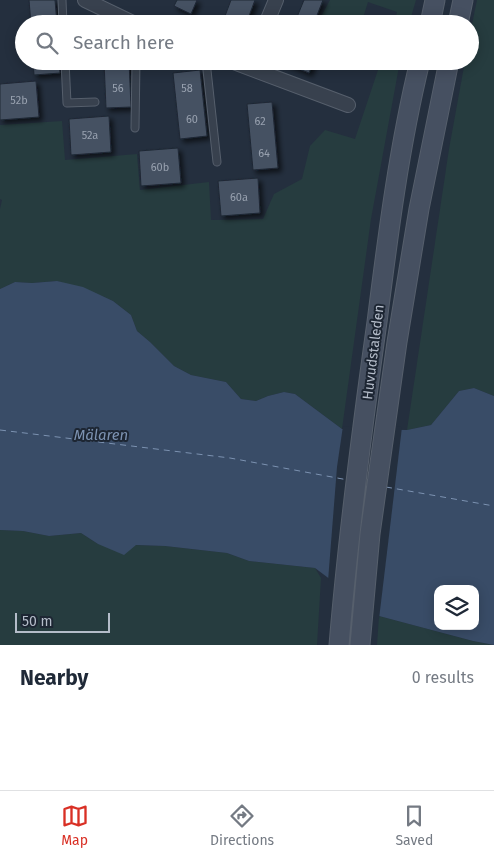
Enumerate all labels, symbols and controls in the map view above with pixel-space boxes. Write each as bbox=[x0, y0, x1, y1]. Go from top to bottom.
search box bbox=[15, 15, 479, 70]
icon: search bbox=[33, 29, 61, 57]
text: Search here bbox=[73, 31, 174, 54]
house number: 56 bbox=[112, 82, 124, 95]
house number: 58 bbox=[181, 82, 193, 95]
house number: 52b bbox=[10, 94, 28, 107]
house number: 60 bbox=[186, 113, 198, 126]
house number: 62 bbox=[254, 115, 266, 128]
house number: 52a bbox=[82, 129, 98, 142]
house number: 64 bbox=[258, 147, 270, 160]
house number: 60b bbox=[151, 161, 169, 174]
house number: 60a bbox=[230, 191, 248, 204]
street label: Huvudstaleden bbox=[359, 303, 388, 401]
water label: Mälaren bbox=[74, 426, 128, 444]
map controls bbox=[434, 585, 479, 630]
button: layers bbox=[434, 585, 479, 630]
scale bar bbox=[15, 610, 110, 633]
text: 50 m bbox=[22, 613, 53, 630]
text: Nearby bbox=[20, 665, 88, 691]
text: 0 results bbox=[412, 668, 474, 687]
tab: Map bbox=[61, 802, 89, 849]
tab: Directions bbox=[210, 802, 274, 849]
tab: Saved bbox=[395, 802, 433, 849]

